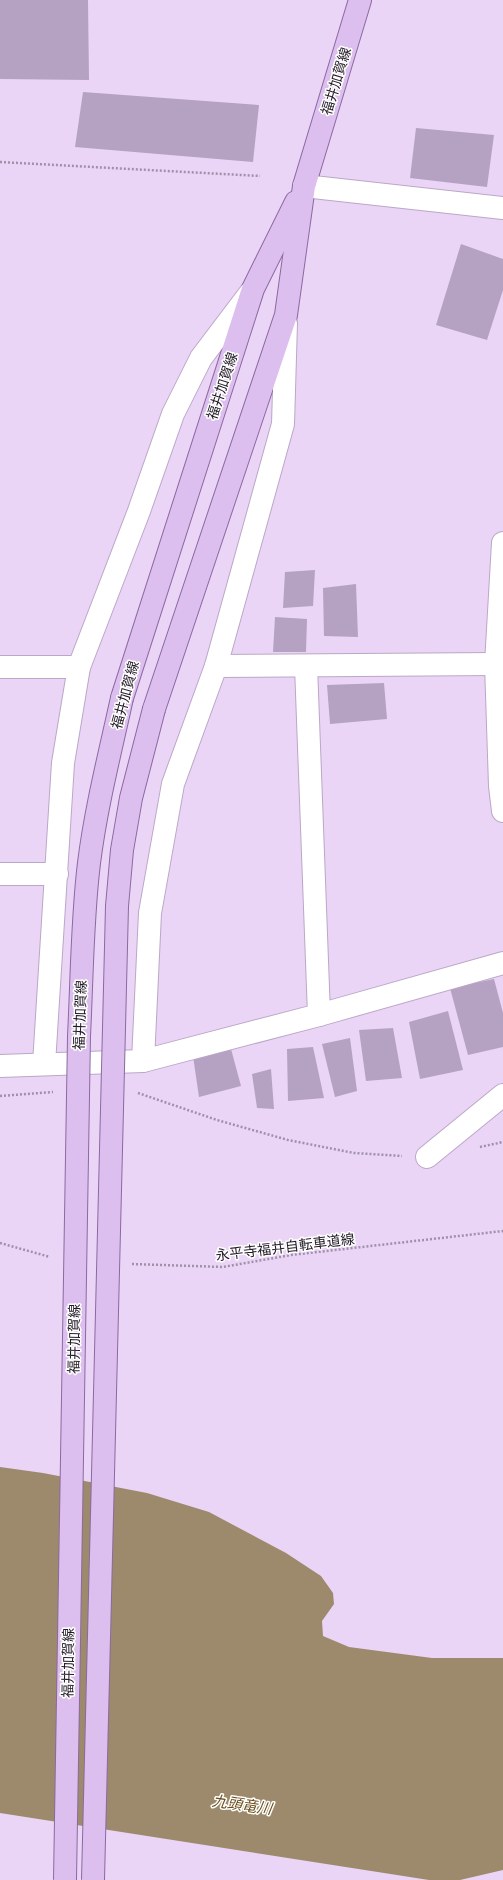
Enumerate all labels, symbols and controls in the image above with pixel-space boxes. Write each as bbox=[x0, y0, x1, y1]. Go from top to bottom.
street label: 福井加賀線 bbox=[318, 45, 354, 117]
street label: 福井加賀線 bbox=[204, 350, 240, 422]
street label: 福井加賀線 bbox=[108, 659, 142, 731]
street label: 福井加賀線 bbox=[71, 980, 89, 1050]
street label: 永平寺福井自転車道線 bbox=[215, 1231, 355, 1263]
street label: 福井加賀線 bbox=[65, 1304, 83, 1374]
street label: 福井加賀線 bbox=[59, 1628, 77, 1698]
water label: 九頭竜川 bbox=[211, 1792, 275, 1818]

